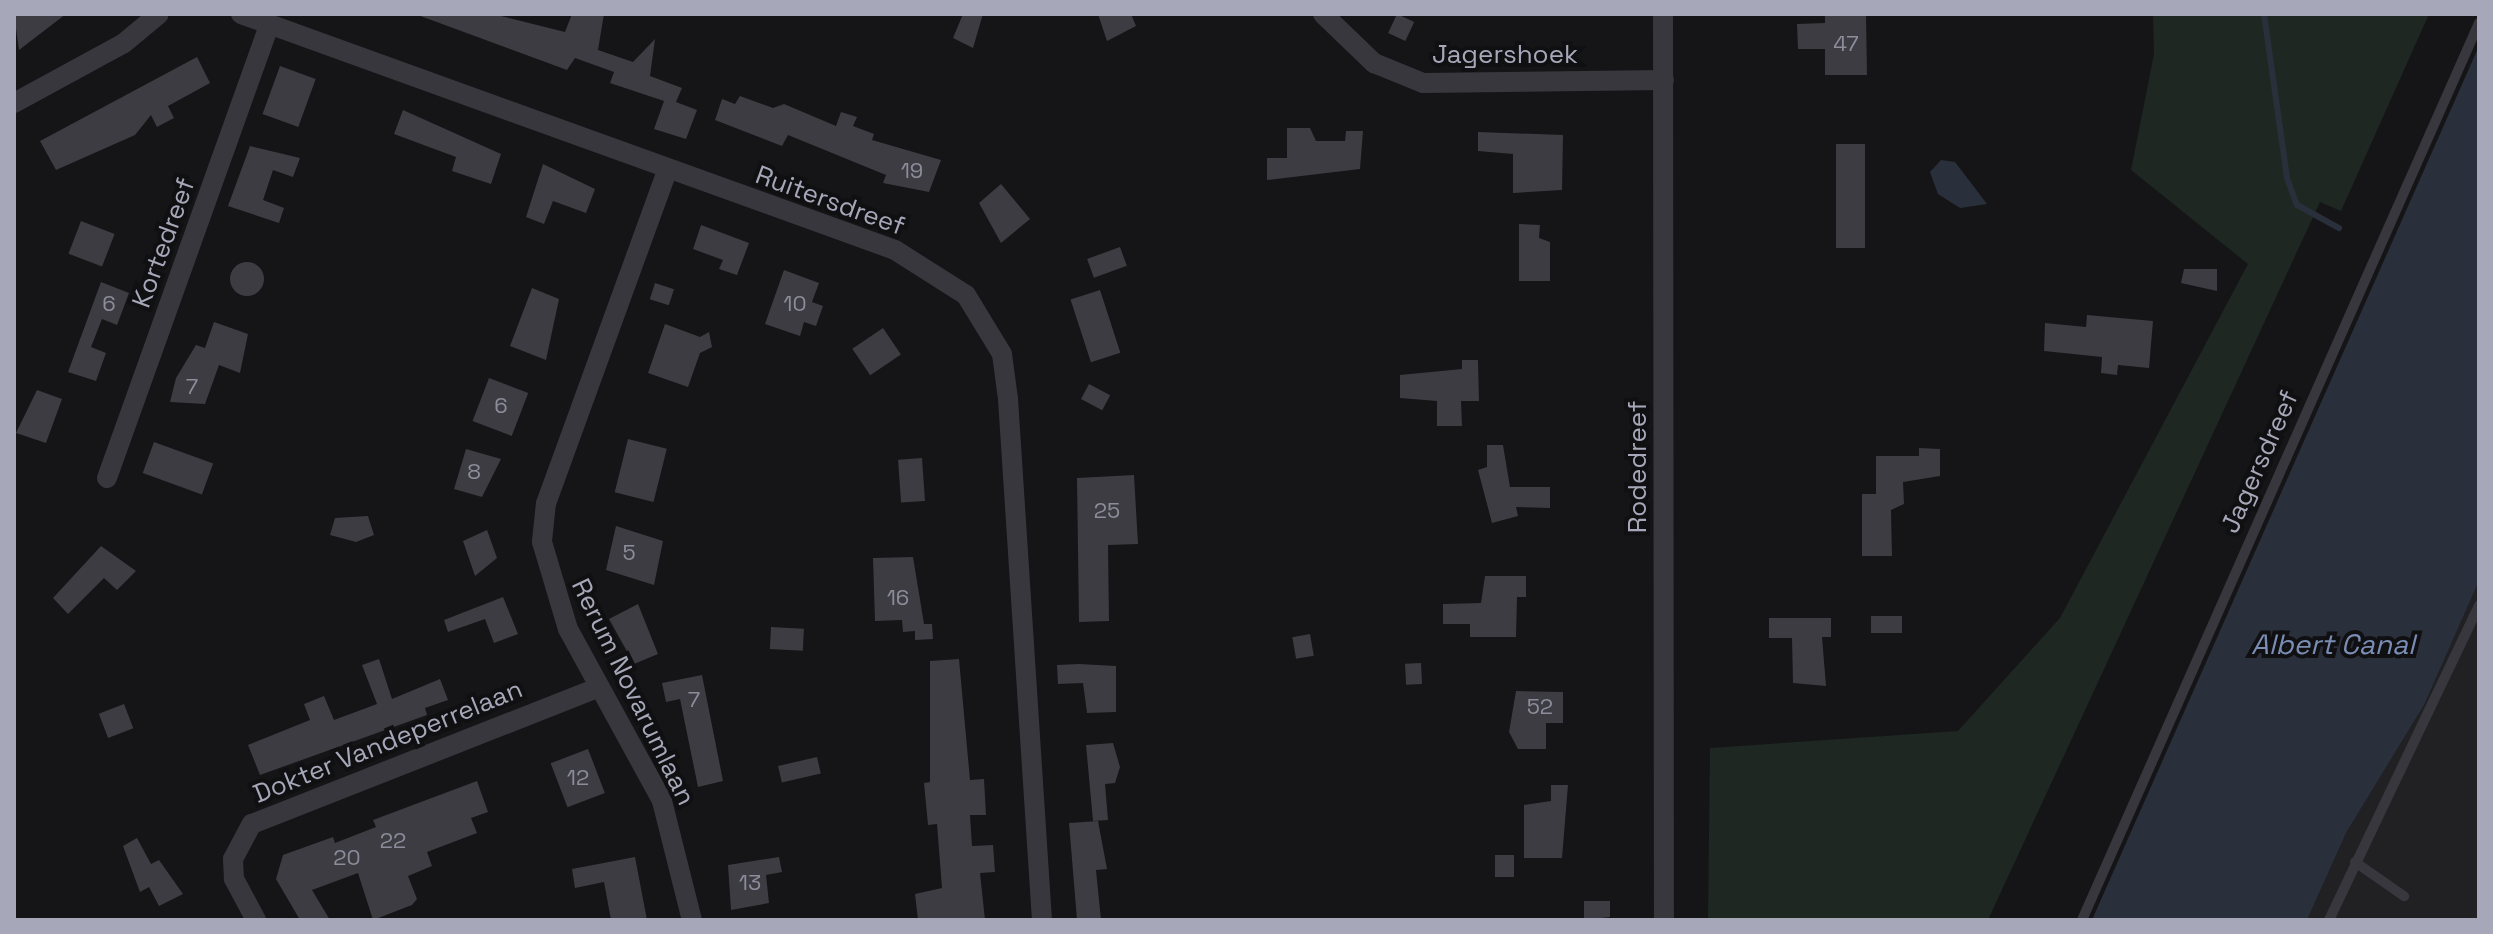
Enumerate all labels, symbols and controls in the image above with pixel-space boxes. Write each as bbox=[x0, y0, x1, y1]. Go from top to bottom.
house number: 47 bbox=[1833, 31, 1859, 57]
street label: Jagershoek bbox=[1432, 39, 1578, 71]
house number: 19 bbox=[901, 158, 923, 184]
street label: Ruitersdreef bbox=[751, 160, 909, 242]
street label: Kortedreef bbox=[126, 174, 202, 312]
house number: 6 bbox=[102, 291, 116, 317]
house number: 10 bbox=[783, 291, 807, 317]
house number: 7 bbox=[186, 374, 198, 400]
street label: Jagersdreef bbox=[2215, 386, 2305, 538]
house number: 6 bbox=[494, 393, 508, 419]
street label: Rodedreef bbox=[1622, 401, 1654, 533]
house number: 8 bbox=[467, 459, 481, 485]
house number: 25 bbox=[1094, 498, 1120, 524]
house number: 5 bbox=[622, 540, 636, 566]
street label: Rerum Novarumlaan bbox=[565, 574, 701, 810]
house number: 16 bbox=[887, 585, 909, 611]
water label: Albert Canal bbox=[2251, 627, 2415, 661]
street label: Dokter Vandeperrelaan bbox=[249, 674, 527, 810]
house number: 7 bbox=[688, 687, 700, 713]
house number: 52 bbox=[1527, 694, 1553, 720]
house number: 12 bbox=[567, 765, 589, 791]
house number: 22 bbox=[380, 828, 406, 854]
house number: 20 bbox=[333, 845, 361, 871]
house number: 13 bbox=[739, 870, 761, 896]

